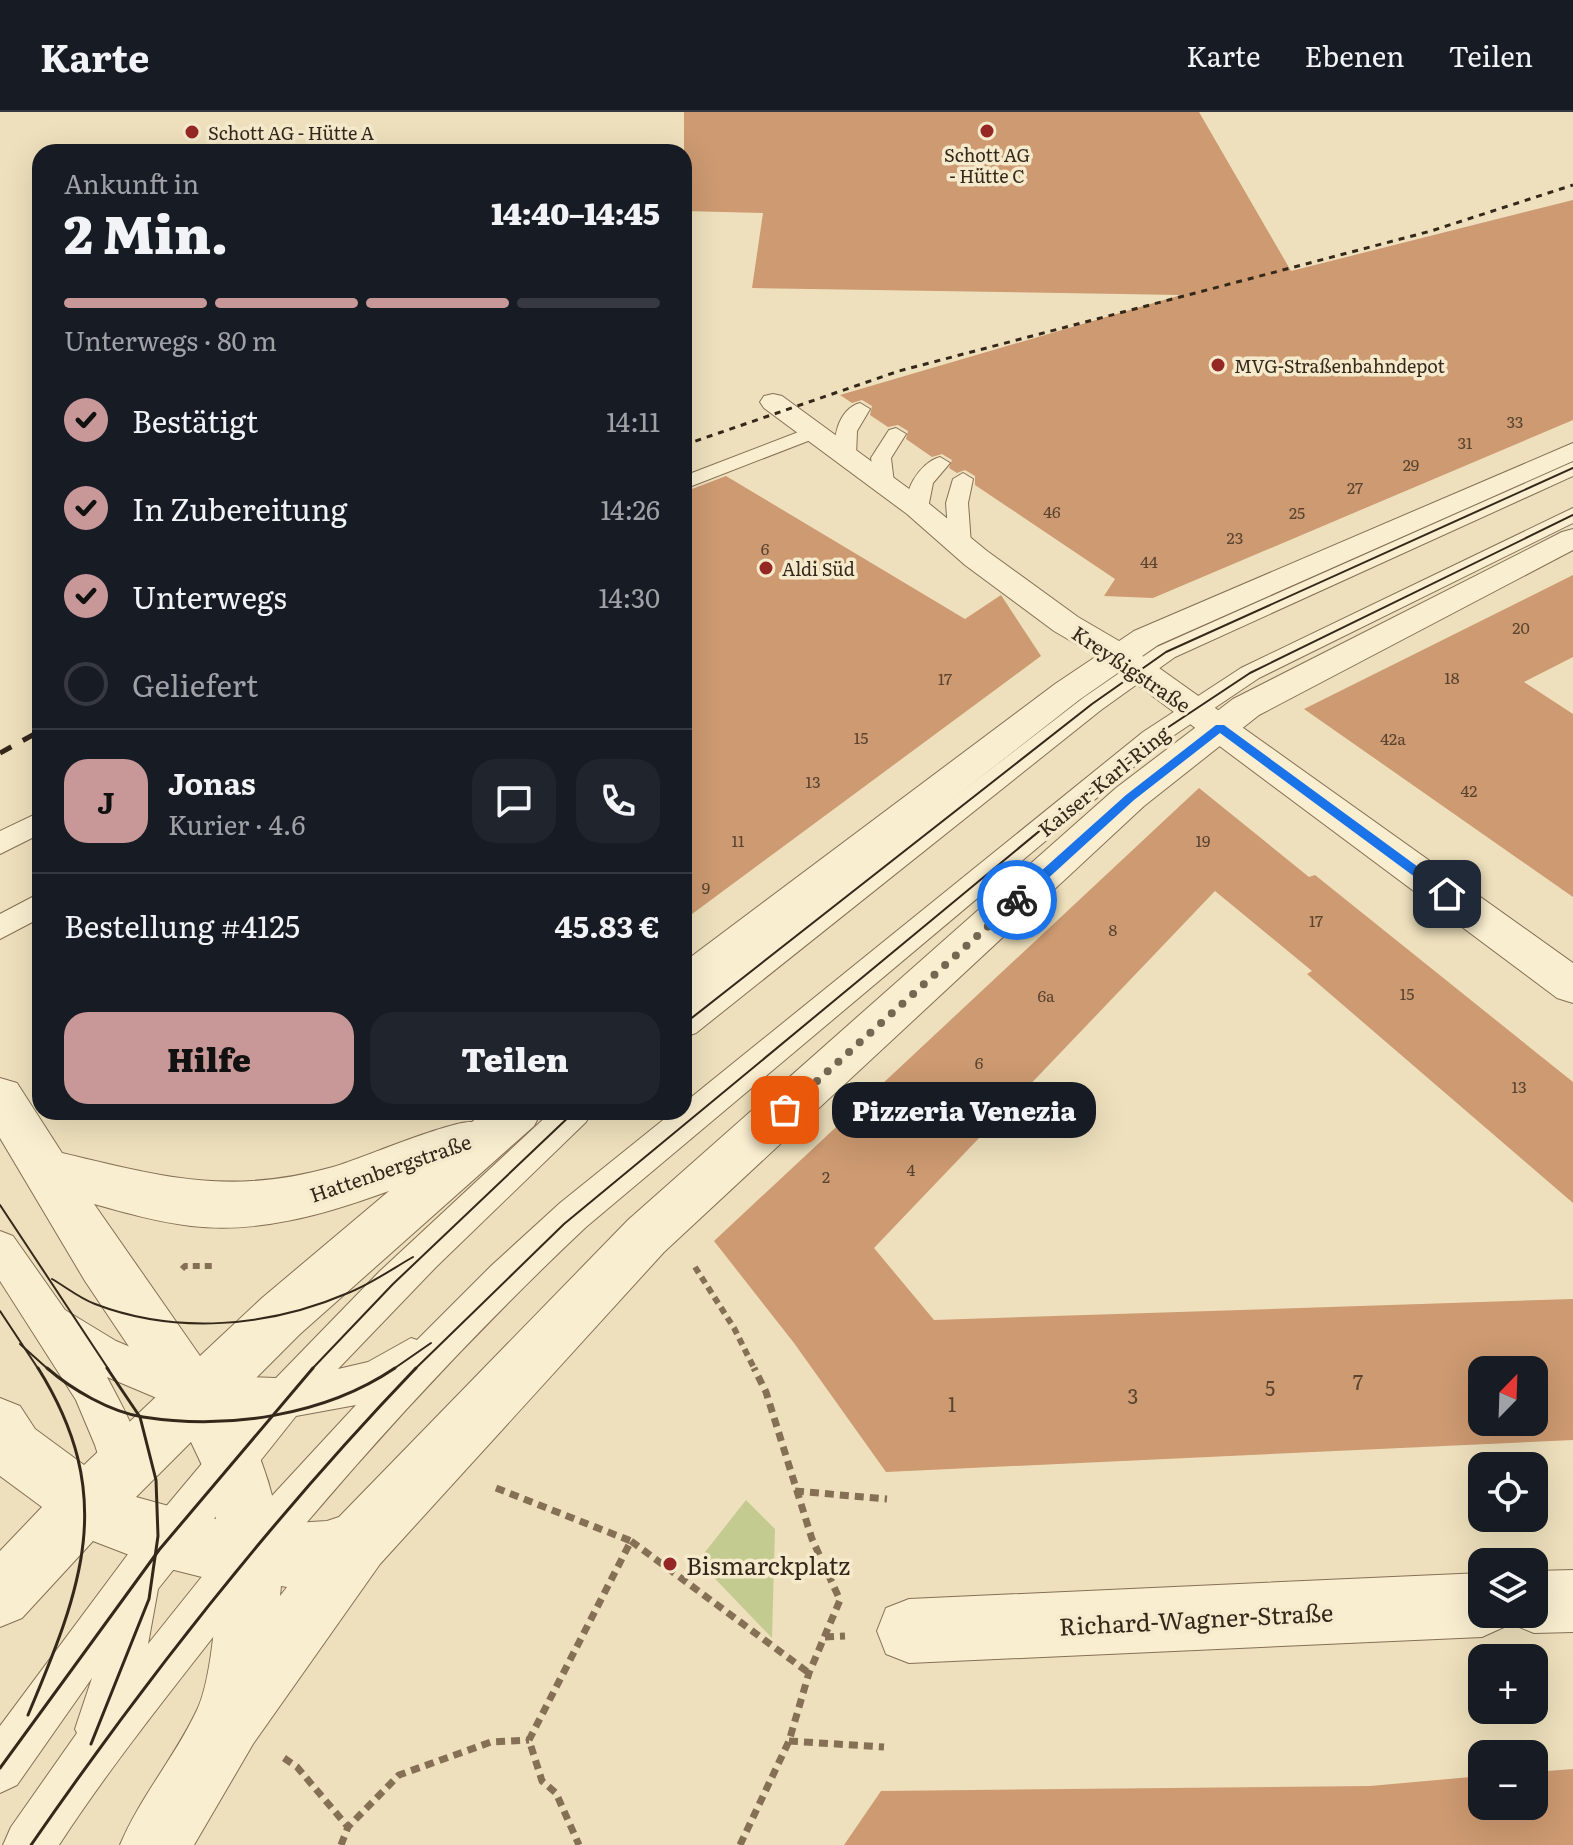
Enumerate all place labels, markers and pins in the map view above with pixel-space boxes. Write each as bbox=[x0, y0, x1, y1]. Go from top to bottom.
place label: Schott AG - Hütte A bbox=[208, 119, 374, 146]
marker: Schott AG - Hütte C bbox=[978, 122, 996, 140]
marker: Schott AG - Hütte A bbox=[183, 123, 201, 141]
place label: Schott AG - Hütte C bbox=[944, 141, 1030, 189]
place label: MVG-Straßenbahndepot bbox=[1234, 352, 1446, 379]
marker: MVG-Straßenbahndepot bbox=[1209, 356, 1227, 374]
place label: Aldi Süd bbox=[782, 555, 855, 582]
marker: Aldi Süd bbox=[757, 559, 775, 577]
pin bbox=[1413, 860, 1481, 928]
pin bbox=[751, 1076, 819, 1144]
callout: Pizzeria Venezia bbox=[833, 1082, 1097, 1138]
place label: Bismarckplatz bbox=[686, 1547, 850, 1582]
marker: Bismarckplatz bbox=[661, 1555, 679, 1573]

